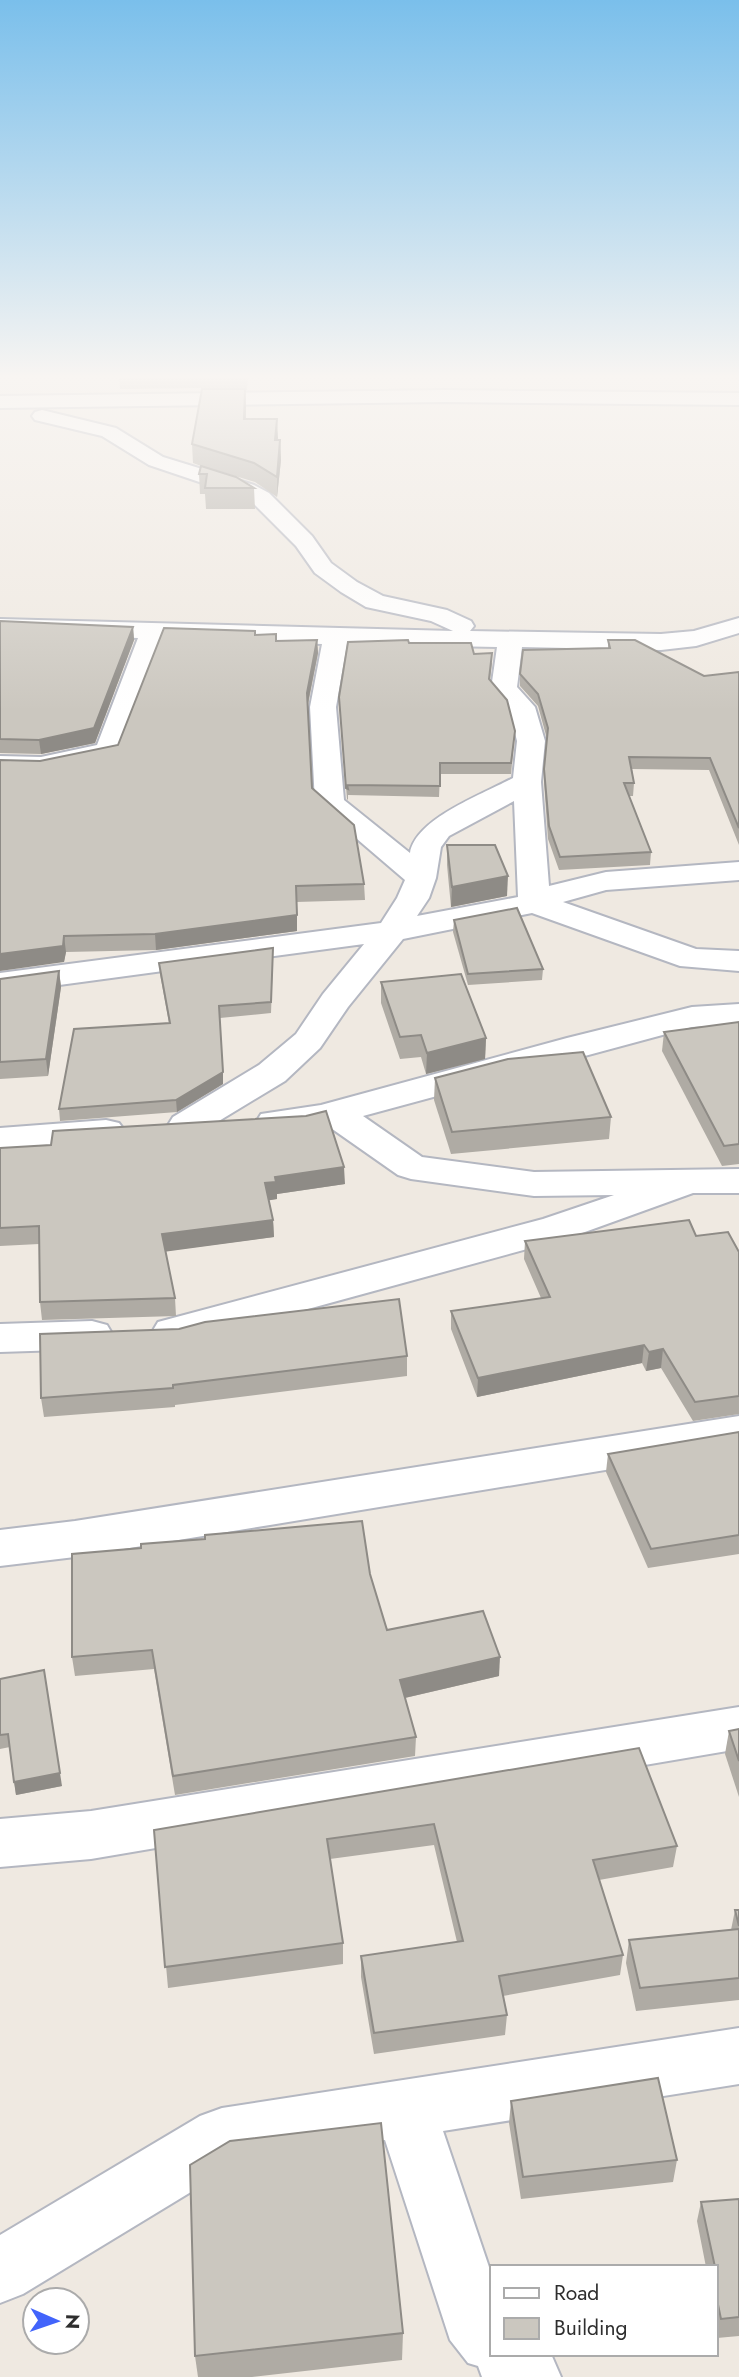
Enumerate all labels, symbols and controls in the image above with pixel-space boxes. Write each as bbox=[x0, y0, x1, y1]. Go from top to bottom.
legend bbox=[490, 2265, 718, 2356]
text: Road bbox=[554, 2278, 599, 2308]
north arrow bbox=[21, 2286, 91, 2356]
text: Building bbox=[554, 2313, 627, 2343]
text: N bbox=[59, 2314, 86, 2330]

